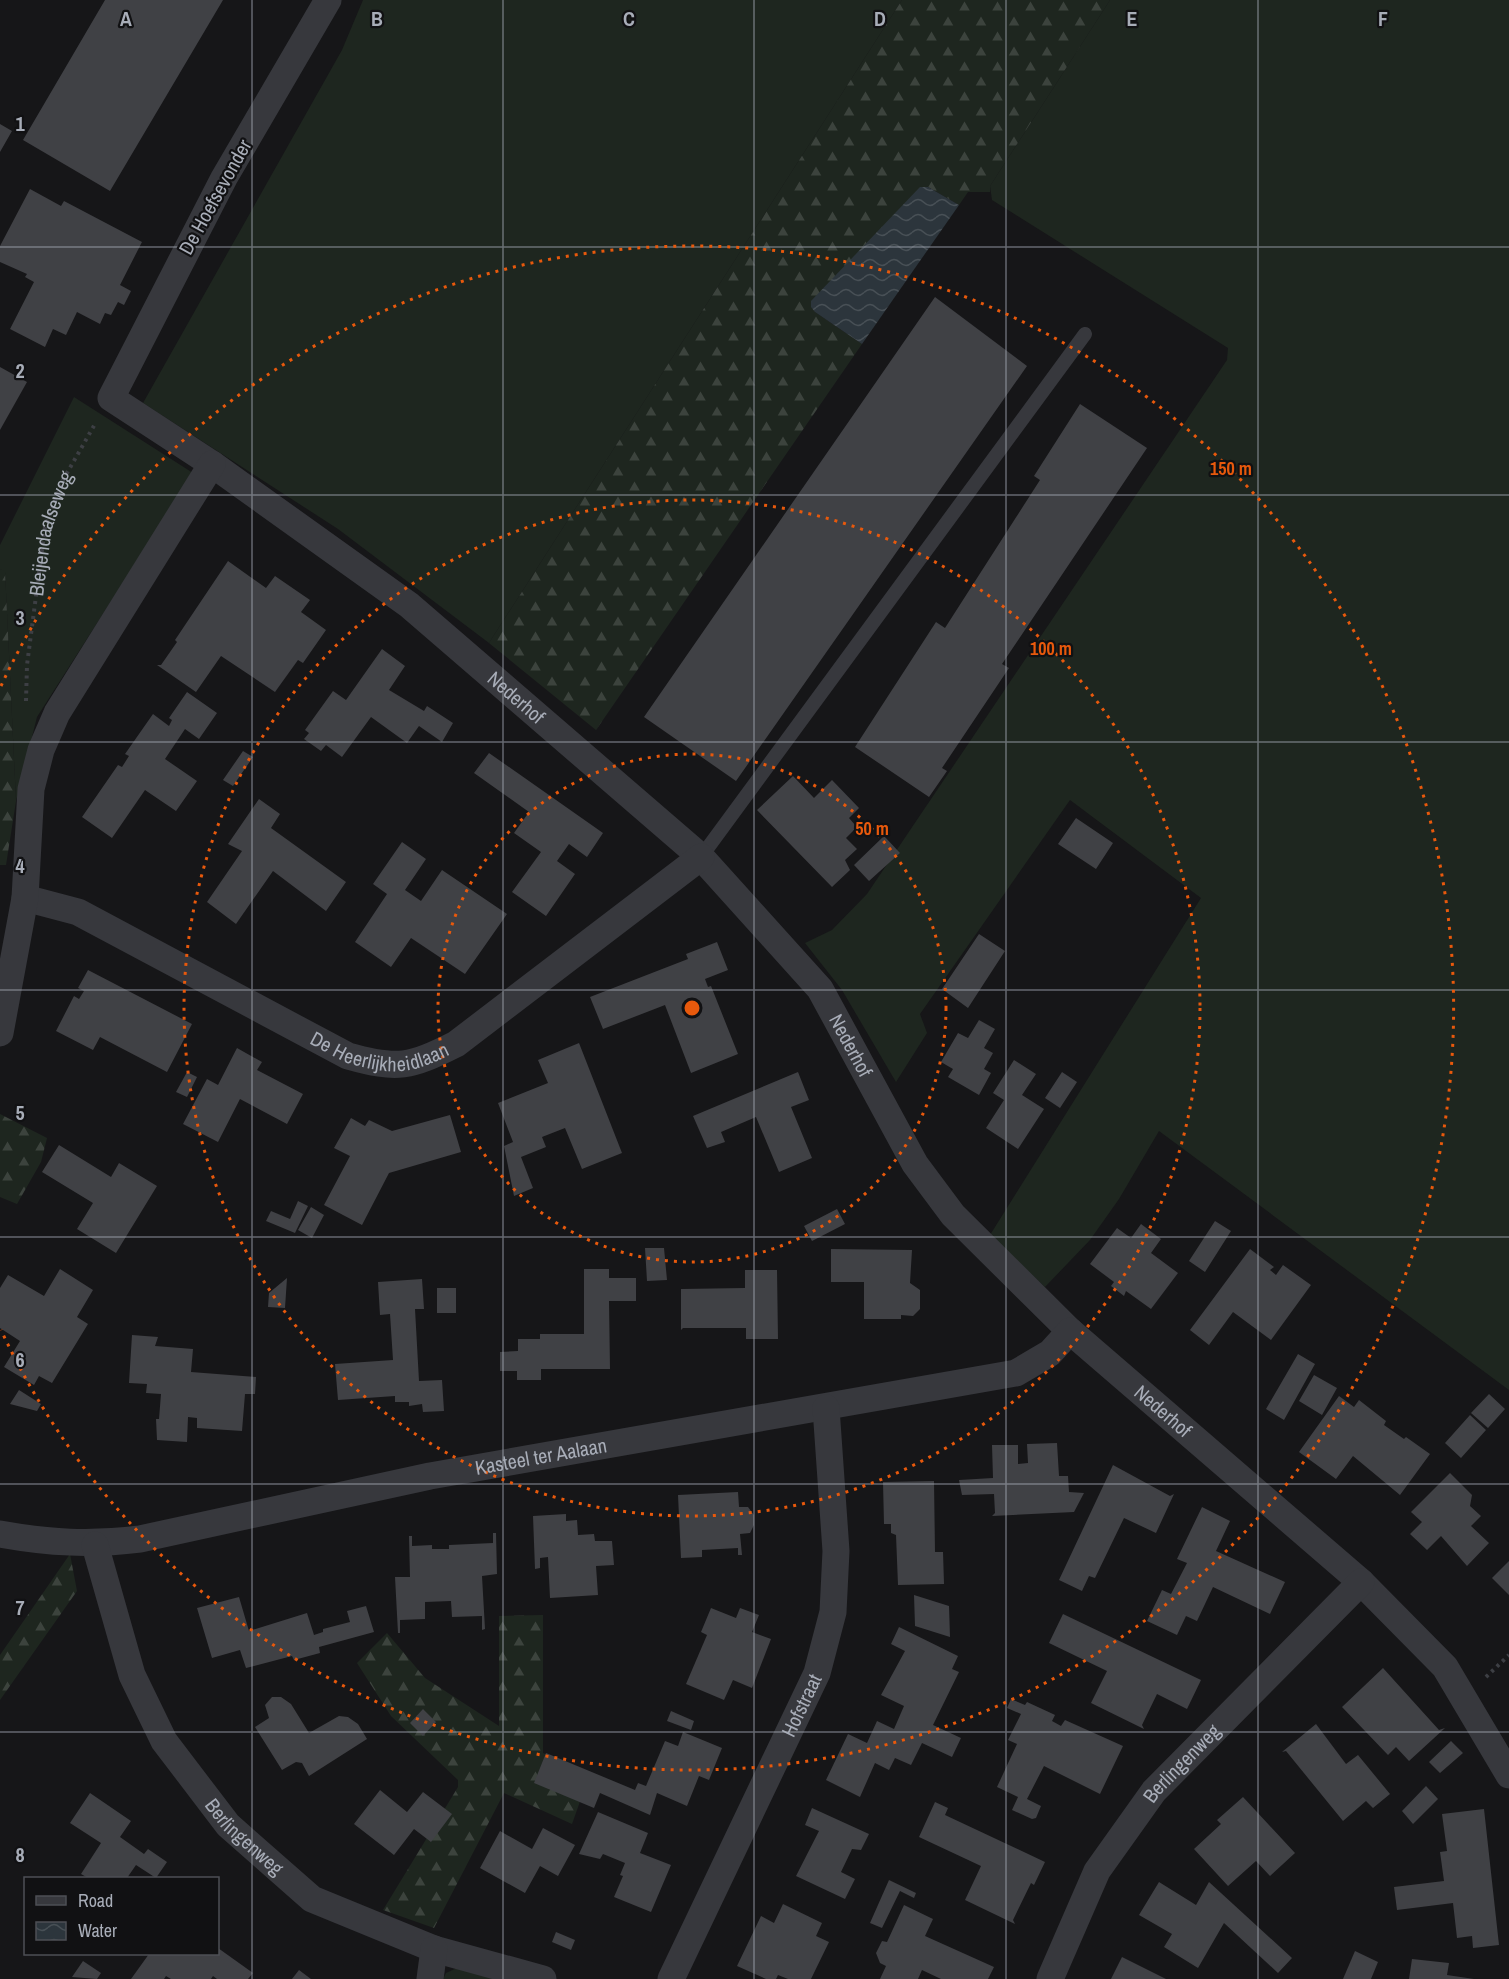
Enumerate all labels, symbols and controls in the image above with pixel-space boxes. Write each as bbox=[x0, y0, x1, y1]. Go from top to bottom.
text: A bbox=[120, 5, 132, 32]
text: B bbox=[371, 5, 383, 32]
text: C bbox=[623, 5, 635, 32]
text: D bbox=[874, 5, 886, 32]
text: E bbox=[1127, 5, 1138, 32]
text: F bbox=[1378, 5, 1388, 32]
text: 1 bbox=[15, 110, 25, 137]
street label: De Hoefsevonder bbox=[172, 134, 258, 259]
text: 2 bbox=[15, 357, 25, 384]
text: 150 m bbox=[1210, 456, 1252, 481]
street label: Bleijendaalseweg bbox=[22, 465, 79, 598]
text: 3 bbox=[15, 604, 25, 631]
text: 100 m bbox=[1030, 636, 1072, 661]
street label: Nederhof bbox=[482, 665, 551, 730]
text: 50 m bbox=[855, 816, 889, 841]
text: 4 bbox=[15, 852, 25, 879]
centre of rings bbox=[682, 998, 702, 1018]
street label: Nederhof bbox=[823, 1009, 879, 1082]
street label: De Heerlijkheidlaan bbox=[306, 1024, 453, 1078]
text: 5 bbox=[15, 1099, 25, 1126]
text: 6 bbox=[15, 1346, 25, 1373]
street label: Nederhof bbox=[1129, 1378, 1198, 1443]
street label: Kasteel ter Aalaan bbox=[473, 1431, 609, 1481]
text: 7 bbox=[15, 1594, 25, 1621]
street label: Hofstraat bbox=[775, 1669, 828, 1741]
street label: Berlingenweg bbox=[1136, 1718, 1226, 1808]
street label: Berlingenweg bbox=[199, 1792, 290, 1881]
text: 8 bbox=[15, 1841, 25, 1868]
legend bbox=[24, 1877, 219, 1955]
text: Road bbox=[78, 1888, 113, 1913]
text: Water bbox=[78, 1918, 117, 1943]

